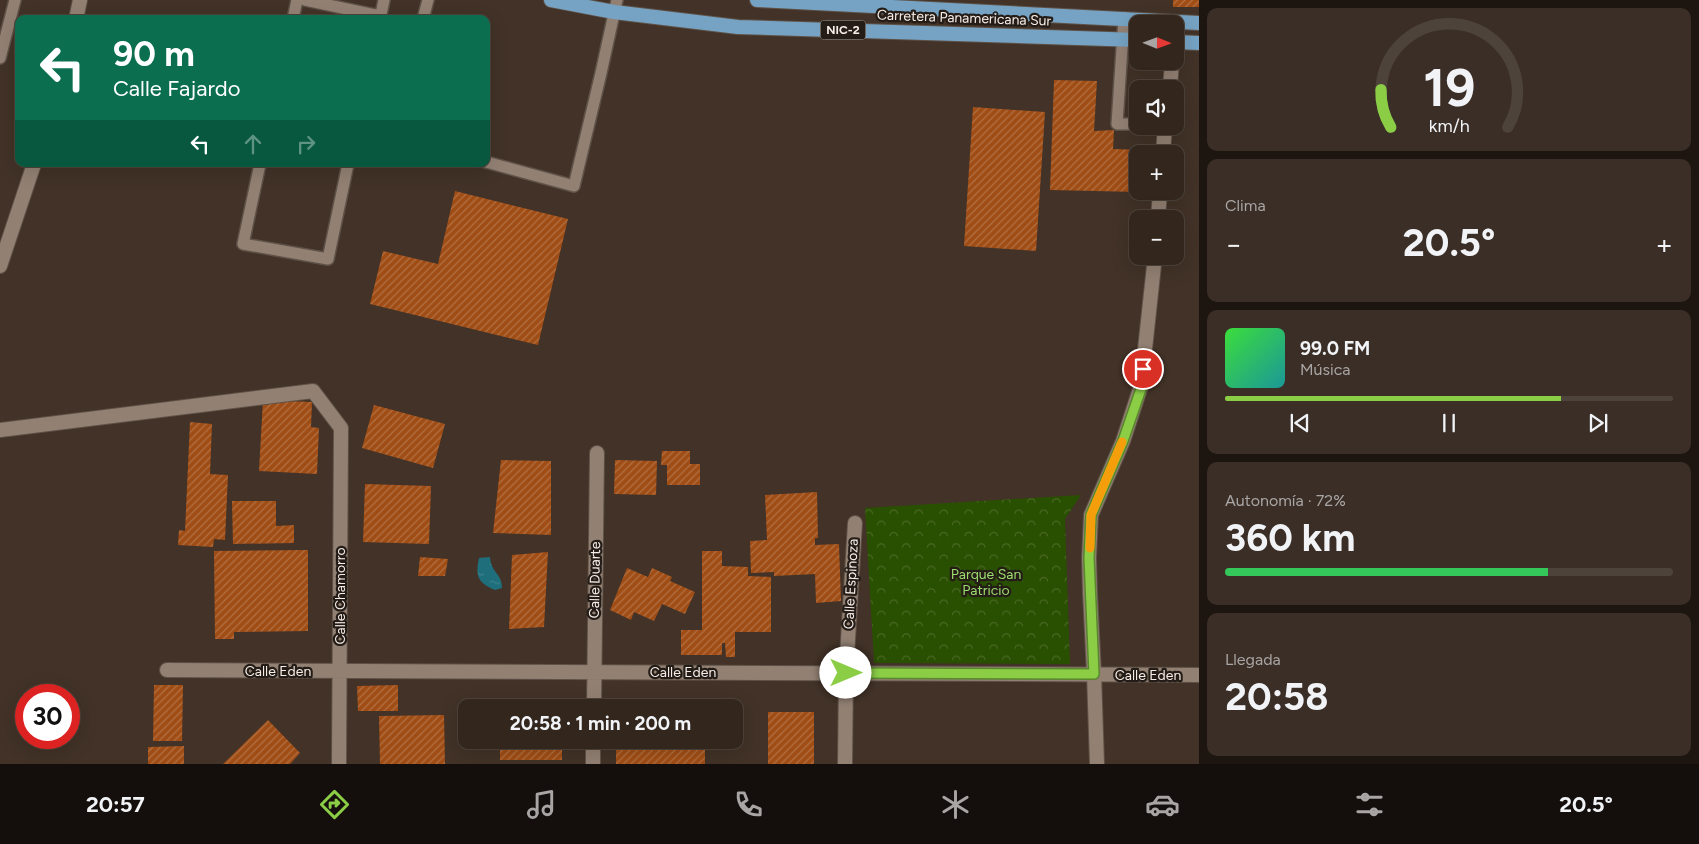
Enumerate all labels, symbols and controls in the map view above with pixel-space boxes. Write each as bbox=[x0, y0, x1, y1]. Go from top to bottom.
street label: Carretera Panamericana Sur bbox=[877, 6, 1052, 30]
north arrow bbox=[1129, 15, 1184, 70]
map controls bbox=[1129, 15, 1184, 265]
road number: NIC-2 bbox=[820, 20, 866, 40]
text: 90 m bbox=[113, 33, 195, 75]
icon: left bbox=[30, 35, 95, 100]
text: 19 bbox=[1423, 57, 1475, 119]
text: Calle Fajardo bbox=[113, 75, 240, 102]
button: sound bbox=[1129, 80, 1184, 135]
text: km/h bbox=[1429, 115, 1469, 136]
icon: left bbox=[186, 130, 214, 158]
icon: ahead bbox=[239, 130, 267, 158]
icon: right bbox=[292, 130, 320, 158]
button: + bbox=[1129, 145, 1184, 200]
text: Clima bbox=[1225, 196, 1266, 215]
button: − bbox=[1129, 210, 1184, 265]
text: 20.5° bbox=[1403, 220, 1495, 266]
text: − bbox=[1225, 227, 1242, 261]
text: + bbox=[1656, 227, 1673, 261]
text: 99.0 FM bbox=[1300, 337, 1370, 360]
pin bbox=[1122, 348, 1164, 390]
icon: arrive bbox=[1129, 355, 1157, 383]
text: Música bbox=[1300, 360, 1350, 379]
icon: previous bbox=[1286, 409, 1314, 437]
icon: pause bbox=[1435, 409, 1463, 437]
icon: next bbox=[1584, 409, 1612, 437]
text: Autonomía · 72% bbox=[1225, 491, 1346, 510]
text: 360 km bbox=[1225, 515, 1355, 561]
street label: Calle Espinoza bbox=[840, 538, 862, 630]
street label: Calle Duarte bbox=[586, 541, 604, 619]
street label: Calle Chamorro bbox=[332, 547, 349, 645]
park label: Parque San Patricio bbox=[951, 566, 1021, 599]
position arrow bbox=[819, 646, 871, 698]
text: Llegada bbox=[1225, 650, 1281, 669]
street label: Calle Eden bbox=[245, 663, 311, 680]
street label: Calle Eden bbox=[650, 664, 716, 681]
street label: Calle Eden bbox=[1115, 667, 1181, 684]
text: 20:58 bbox=[1225, 674, 1328, 720]
speed limit sign: 30 bbox=[15, 684, 80, 749]
text: 20:58 · 1 min · 200 m bbox=[510, 712, 691, 735]
icon: directions bbox=[317, 787, 352, 822]
icon: music bbox=[524, 787, 559, 822]
icon: phone bbox=[731, 787, 766, 822]
icon: climate bbox=[938, 787, 973, 822]
icon: car bbox=[1145, 787, 1180, 822]
icon: filters bbox=[1352, 787, 1387, 822]
text: 20:57 bbox=[86, 791, 145, 818]
text: 20.5° bbox=[1559, 791, 1613, 818]

